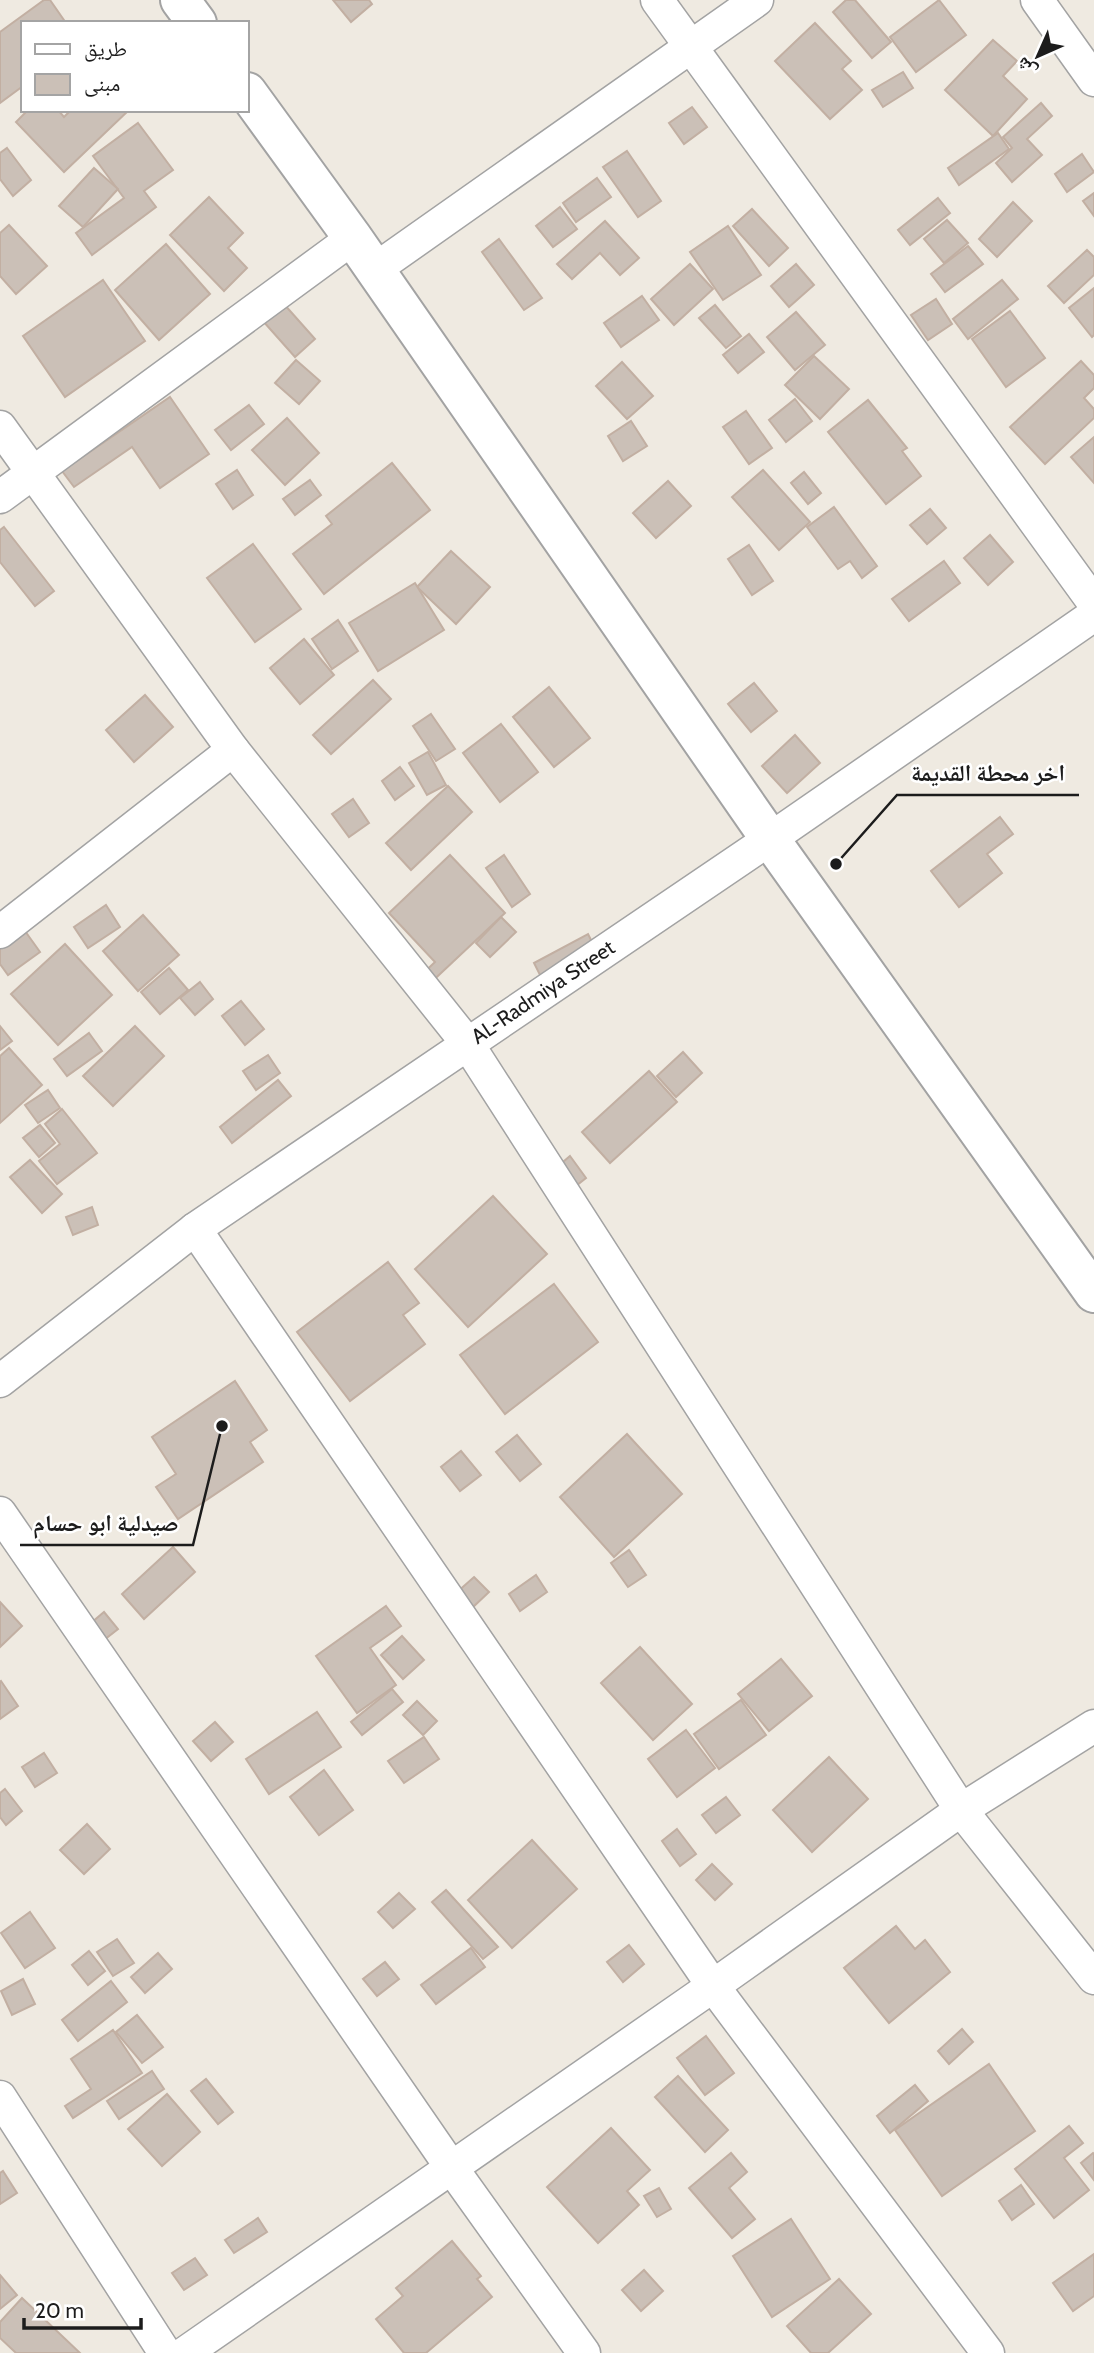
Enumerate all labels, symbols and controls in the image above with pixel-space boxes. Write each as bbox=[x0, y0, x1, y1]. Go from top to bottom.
legend bbox=[21, 21, 248, 112]
north arrow bbox=[1003, 21, 1073, 91]
text: طريق bbox=[84, 36, 127, 62]
text: ش bbox=[1011, 52, 1042, 83]
text: مبنى bbox=[84, 71, 120, 97]
callout: اخر محطة القديمة bbox=[897, 751, 1079, 795]
text: اخر محطة القديمة bbox=[911, 759, 1065, 787]
street label: AL-Radmiya Street bbox=[466, 934, 619, 1049]
callout: صيدلية ابو حسام bbox=[20, 1501, 193, 1545]
text: صيدلية ابو حسام bbox=[33, 1509, 179, 1539]
scale bar bbox=[24, 2286, 142, 2330]
text: 20 m bbox=[35, 2298, 84, 2323]

